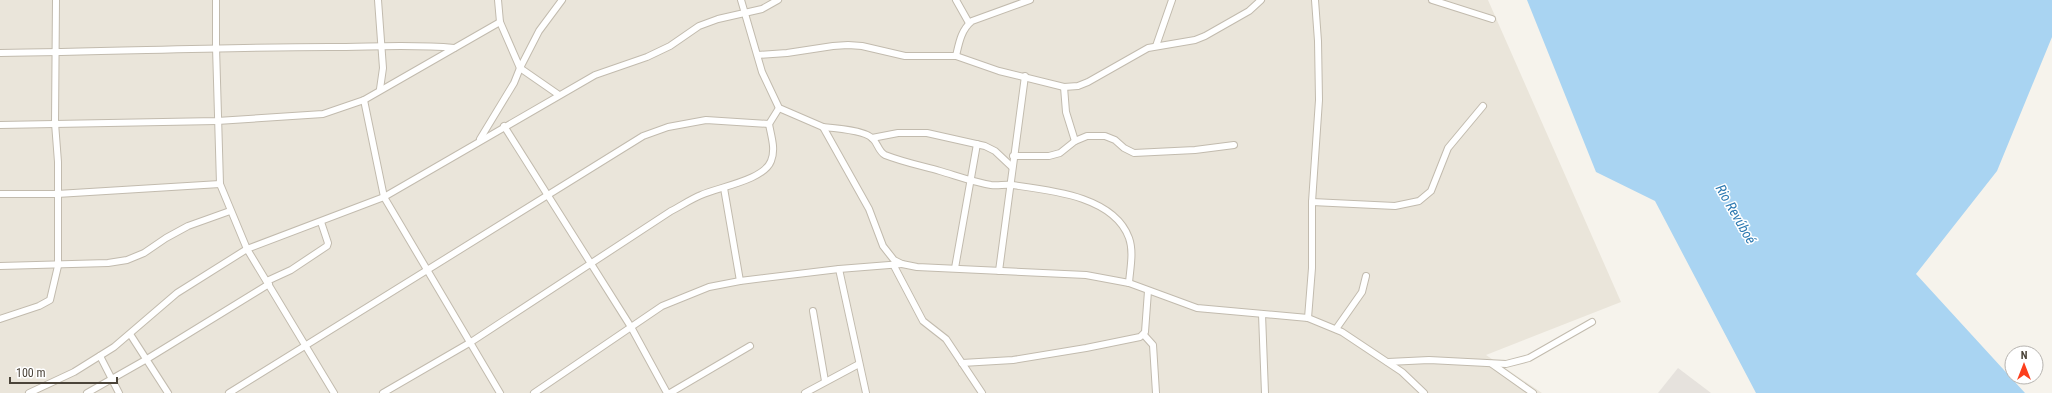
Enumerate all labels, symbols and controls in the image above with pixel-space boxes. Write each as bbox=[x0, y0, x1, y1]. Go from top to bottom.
water label: Rio Revúboé bbox=[1713, 181, 1760, 247]
north arrow bbox=[2004, 345, 2044, 385]
text: N bbox=[2021, 349, 2028, 362]
scale bar bbox=[10, 359, 117, 385]
text: 100 m bbox=[16, 366, 46, 380]

